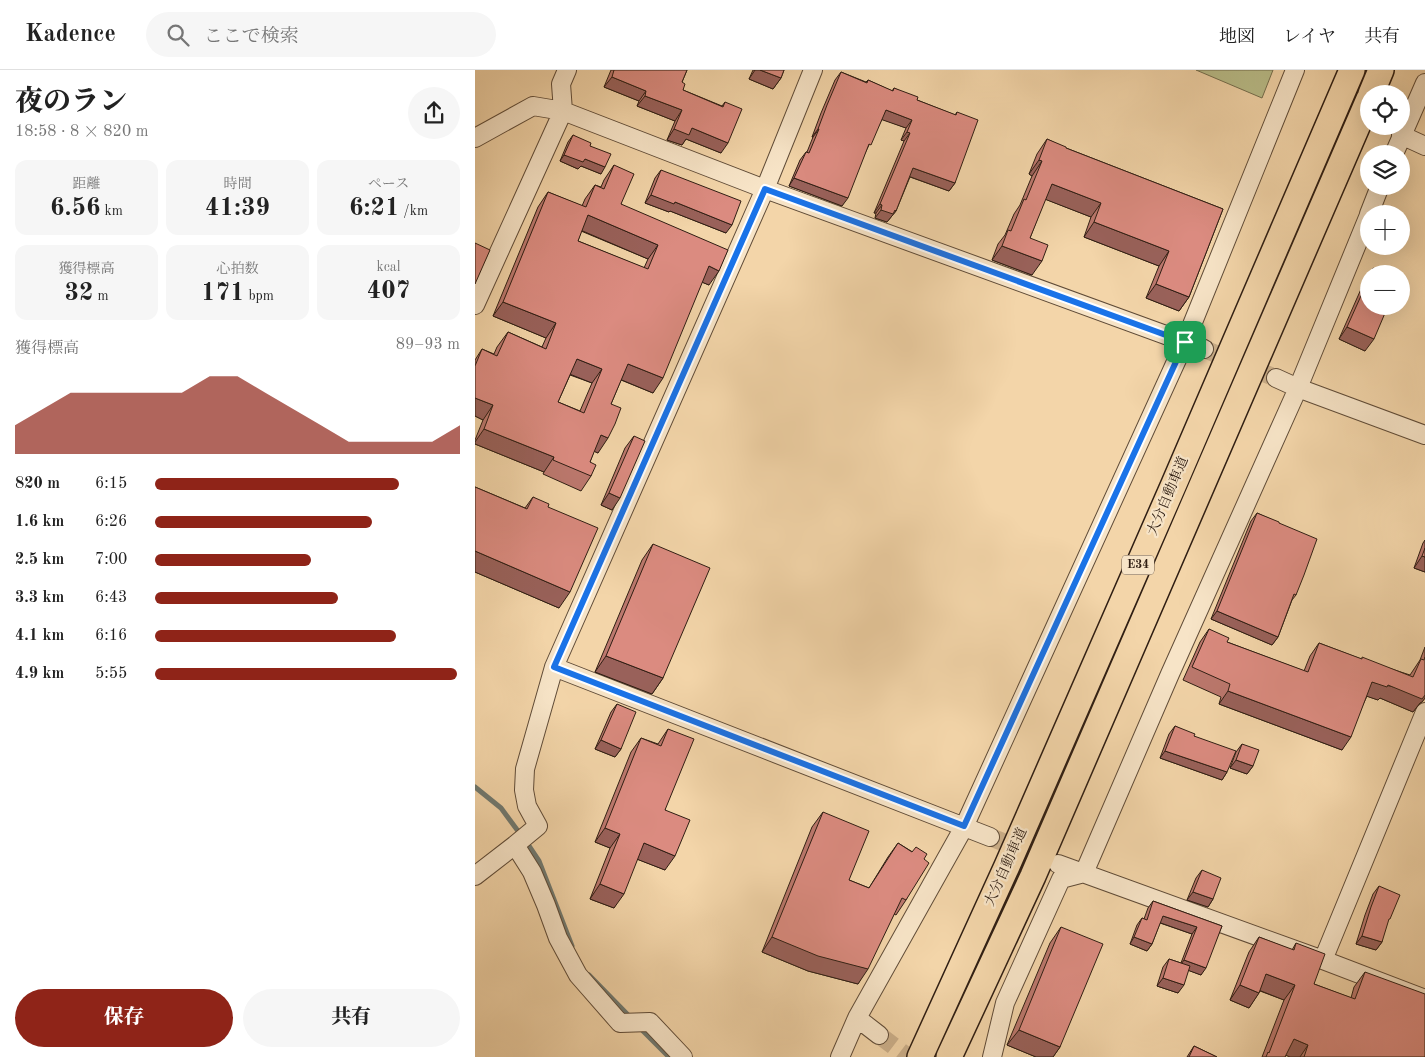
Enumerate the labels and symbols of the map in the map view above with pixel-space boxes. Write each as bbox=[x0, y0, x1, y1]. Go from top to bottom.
pin bbox=[1164, 321, 1206, 363]
street label: 大分自動車道 bbox=[1144, 454, 1191, 537]
road number: E34 bbox=[1122, 556, 1154, 574]
street label: 大分自動車道 bbox=[982, 825, 1029, 908]

